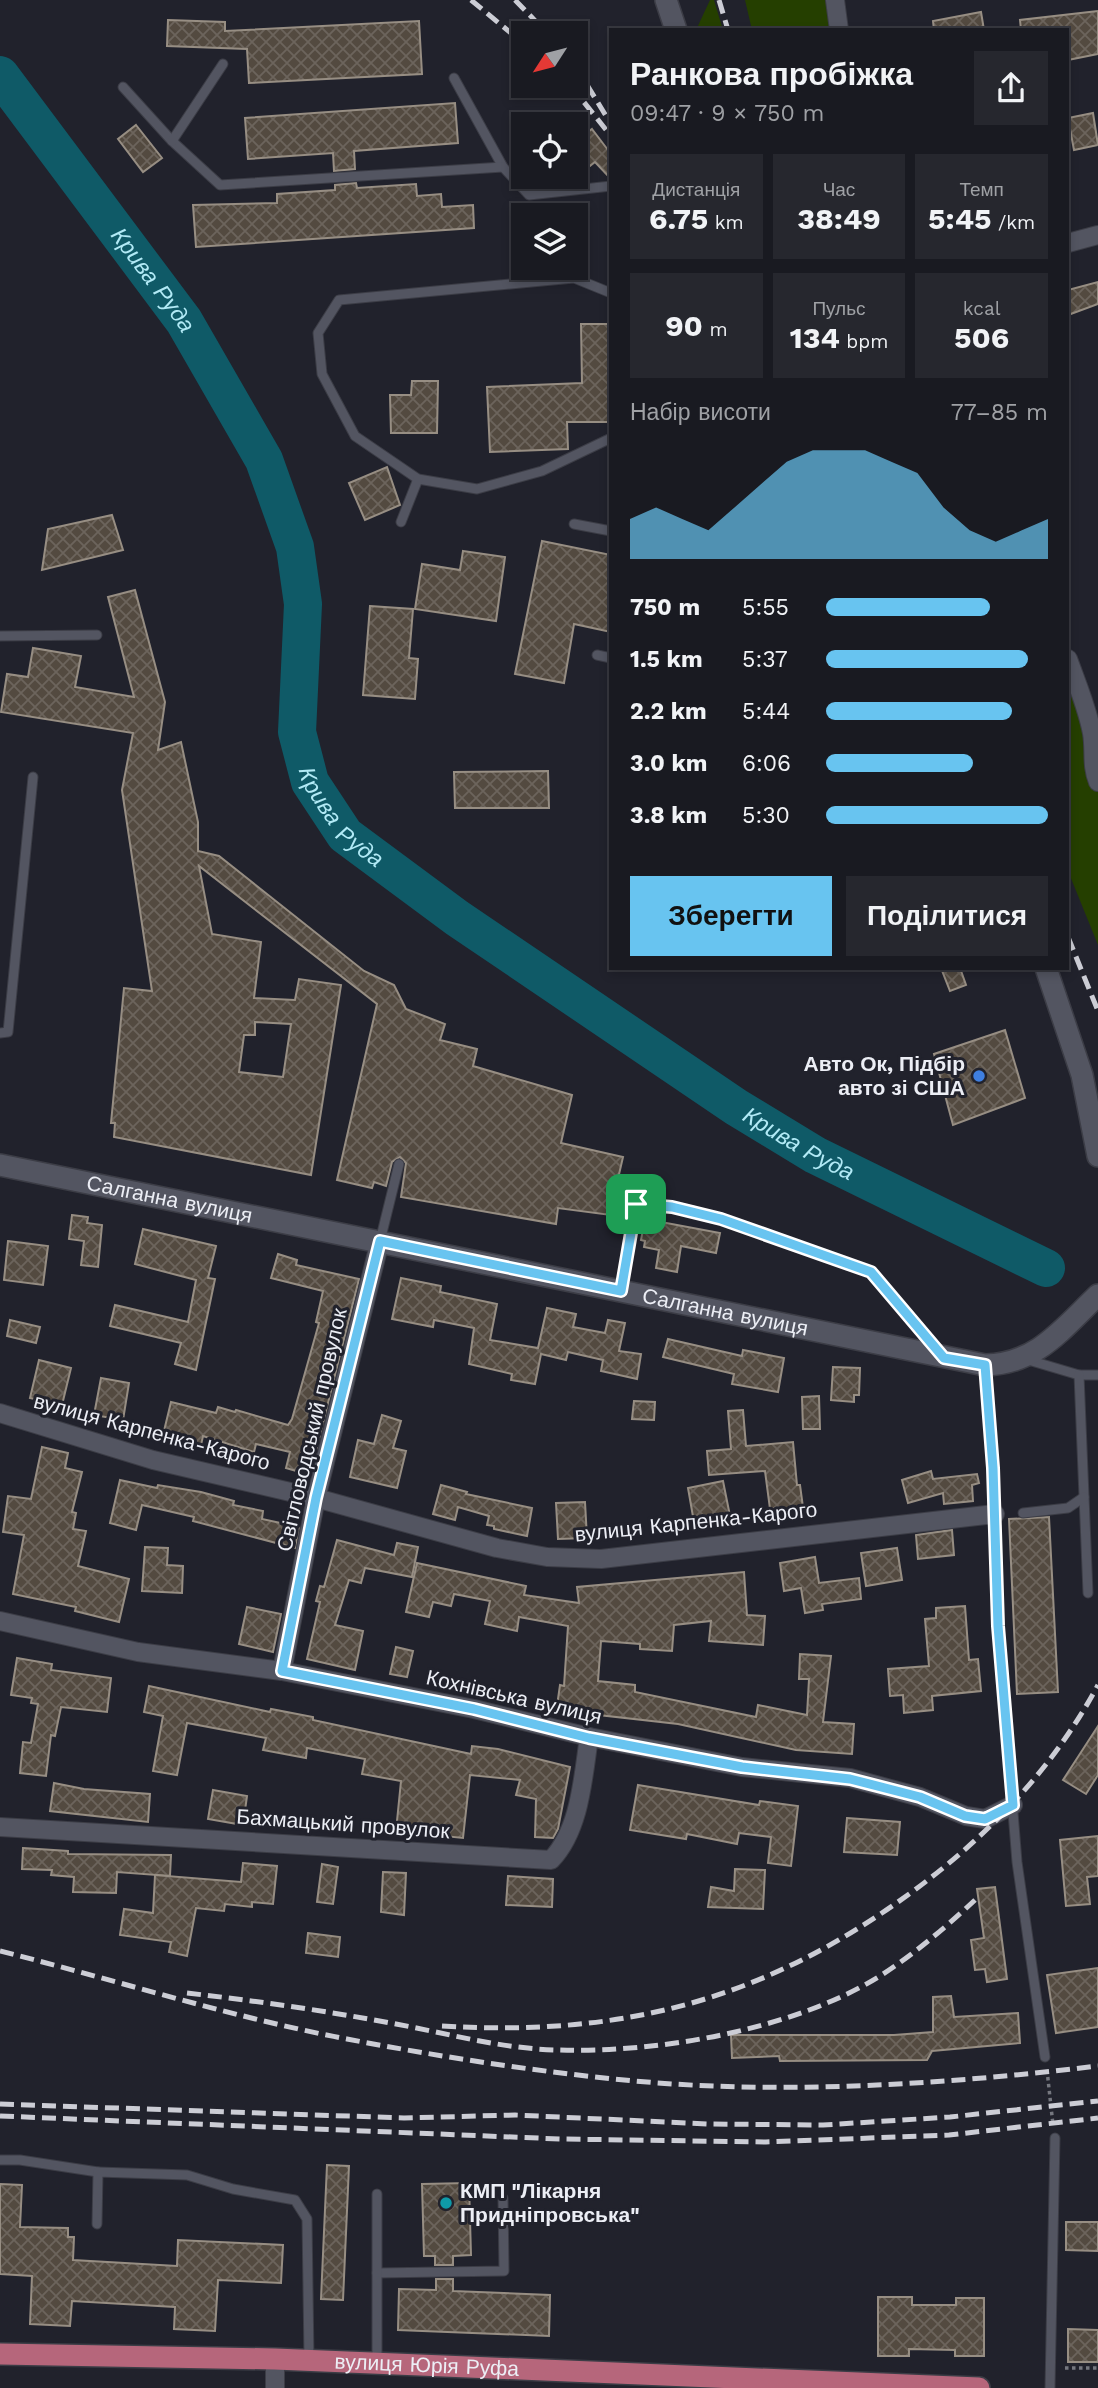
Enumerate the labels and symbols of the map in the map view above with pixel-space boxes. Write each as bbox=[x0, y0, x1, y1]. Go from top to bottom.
north arrow bbox=[511, 21, 588, 98]
water label: Крива Руда bbox=[105, 223, 201, 337]
water label: Крива Руда bbox=[293, 764, 389, 873]
place label: Авто Ок, Підбір авто зі США bbox=[804, 1051, 965, 1100]
marker: Авто Ок, Підбір авто зі США bbox=[971, 1068, 987, 1084]
water label: Крива Руда bbox=[738, 1102, 859, 1186]
street label: Салганна вулиця bbox=[85, 1170, 255, 1228]
pin bbox=[606, 1174, 666, 1234]
street label: Салганна вулиця bbox=[640, 1283, 810, 1341]
street label: Світловодський провулок bbox=[271, 1305, 352, 1554]
street label: вулиця Карпенка-Карого bbox=[31, 1388, 273, 1475]
street label: вулиця Карпенка-Карого bbox=[573, 1496, 818, 1547]
street label: Кохнівська вулиця bbox=[424, 1664, 604, 1729]
street label: Бахмацький провулок bbox=[236, 1804, 451, 1843]
place label: КМП "Лікарня Придніпровська" bbox=[460, 2178, 640, 2227]
marker: КМП "Лікарня Придніпровська" bbox=[438, 2195, 454, 2211]
street label: вулиця Юрія Руфа bbox=[334, 2348, 520, 2381]

